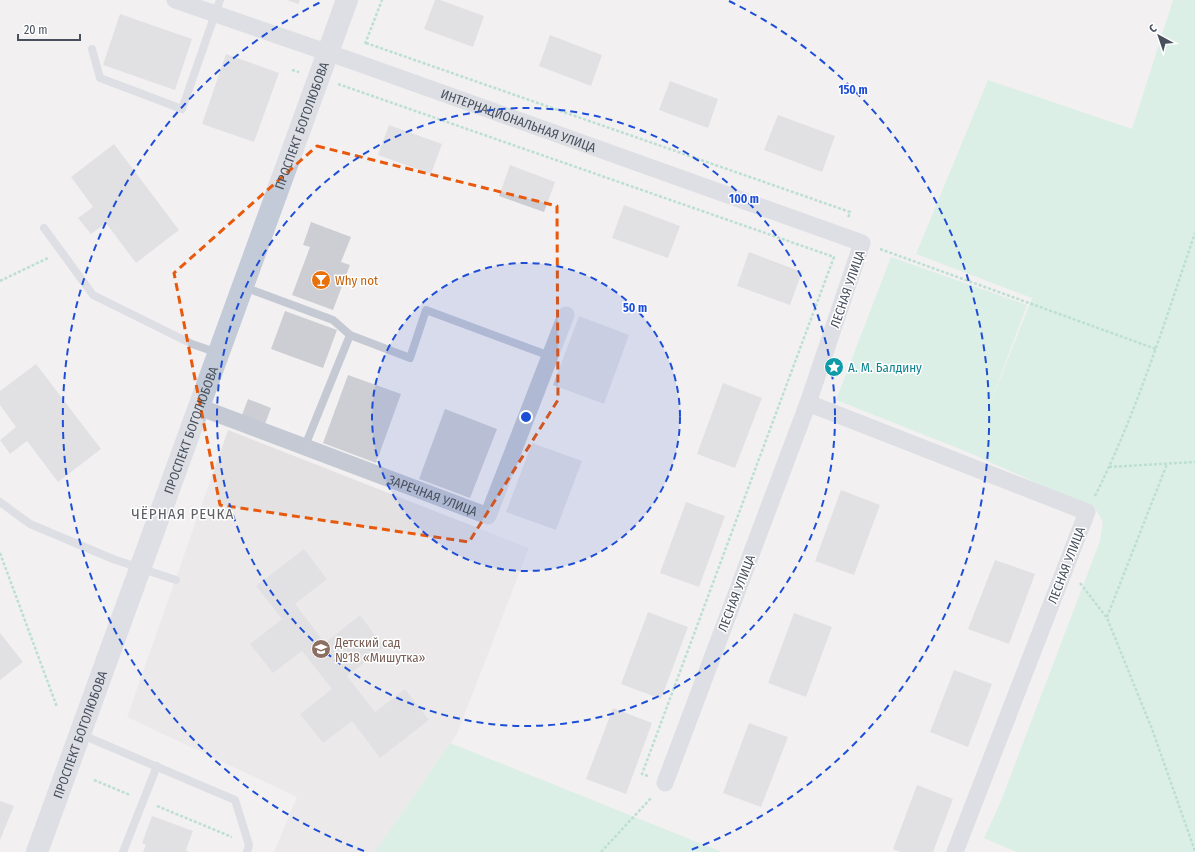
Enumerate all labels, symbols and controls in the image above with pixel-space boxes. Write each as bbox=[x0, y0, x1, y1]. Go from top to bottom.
scale bar bbox=[18, 16, 80, 42]
north arrow bbox=[1139, 16, 1179, 56]
text: С bbox=[1147, 22, 1159, 36]
text: 20 m bbox=[24, 23, 48, 37]
street label: ПРОСПЕКТ БОГОЛЮБОВА bbox=[272, 60, 332, 192]
text: 150 m bbox=[838, 83, 868, 97]
street label: ИНТЕРНАЦИОНАЛЬНАЯ УЛИЦА bbox=[439, 86, 598, 155]
text: 100 m bbox=[729, 192, 759, 206]
street label: ЛЕСНАЯ УЛИЦА bbox=[827, 248, 868, 330]
bar icon: Why not bbox=[310, 269, 332, 291]
place label: Why not bbox=[335, 273, 379, 288]
text: 50 m bbox=[623, 301, 647, 315]
place icon: А. М. Балдину bbox=[823, 356, 845, 378]
place label: А. М. Балдину bbox=[848, 360, 922, 375]
street label: ПРОСПЕКТ БОГОЛЮБОВА bbox=[161, 364, 221, 496]
centre of rings bbox=[519, 410, 533, 424]
street label: ЗАРЕЧНАЯ УЛИЦА bbox=[386, 472, 480, 519]
district label: ЧЁРНАЯ РЕЧКА bbox=[132, 505, 234, 523]
street label: ЛЕСНАЯ УЛИЦА bbox=[1045, 524, 1088, 606]
street label: ЛЕСНАЯ УЛИЦА bbox=[715, 552, 758, 634]
place label: Детский сад №18 «Мишутка» bbox=[334, 635, 426, 665]
school or university icon: Детский сад №18 «Мишутка» bbox=[310, 638, 332, 660]
street label: ПРОСПЕКТ БОГОЛЮБОВА bbox=[50, 669, 110, 801]

